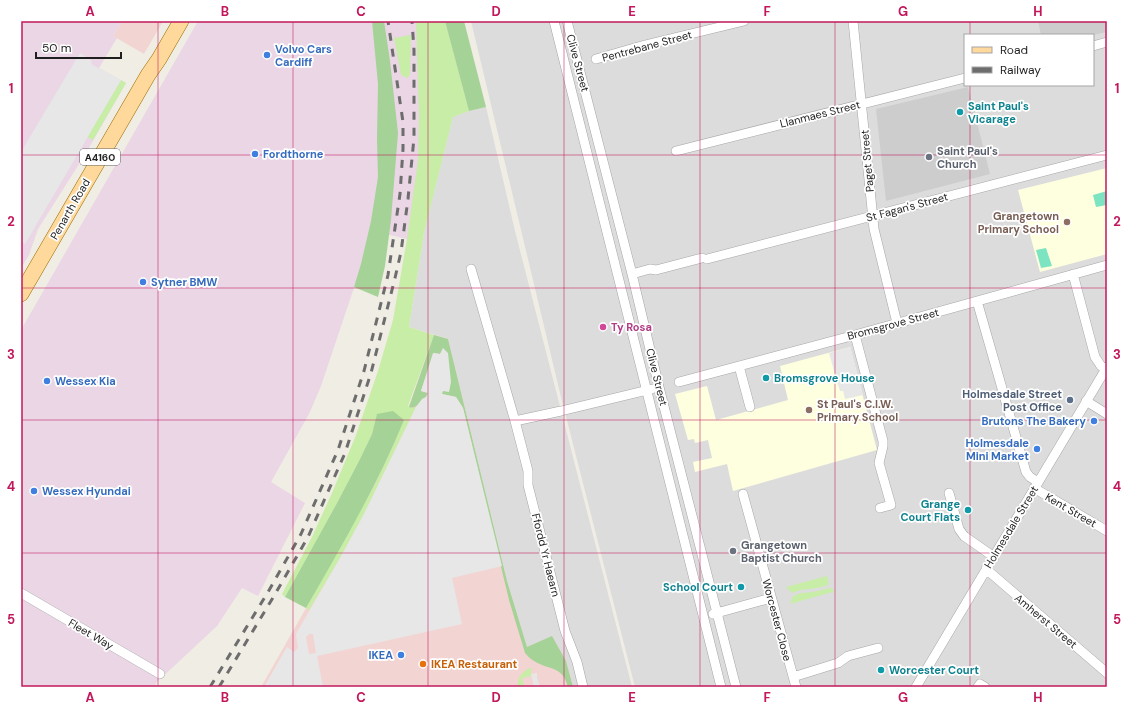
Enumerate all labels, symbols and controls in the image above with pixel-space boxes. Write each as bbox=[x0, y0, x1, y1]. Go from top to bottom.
text: A bbox=[85, 3, 95, 20]
text: B bbox=[221, 3, 229, 20]
text: C bbox=[356, 3, 366, 20]
text: D bbox=[491, 3, 501, 20]
text: E bbox=[628, 3, 636, 20]
text: F bbox=[763, 3, 771, 20]
text: G bbox=[898, 3, 908, 20]
text: H bbox=[1033, 3, 1043, 20]
street label: Pentrebane Street bbox=[600, 27, 694, 65]
street label: Clive Street bbox=[564, 33, 592, 93]
scale bar bbox=[36, 34, 121, 60]
legend bbox=[964, 34, 1094, 86]
text: 50 m bbox=[42, 40, 71, 56]
place label: Volvo Cars Cardiff bbox=[275, 42, 332, 69]
text: Road bbox=[1000, 42, 1028, 58]
marker: Volvo Cars Cardiff bbox=[262, 50, 272, 60]
text: Railway bbox=[1000, 62, 1041, 78]
text: 1 bbox=[9, 80, 13, 97]
text: 1 bbox=[1115, 80, 1119, 97]
street label: Llanmaes Street bbox=[778, 97, 862, 131]
place label: Saint Paul's Vicarage bbox=[968, 99, 1029, 126]
marker: Saint Paul's Vicarage bbox=[955, 107, 965, 117]
street label: Paget Street bbox=[857, 129, 877, 193]
place label: Saint Paul's Church bbox=[937, 144, 998, 171]
place label: Fordthorne bbox=[263, 147, 324, 161]
road number: A4160 bbox=[80, 149, 120, 165]
marker: Fordthorne bbox=[250, 149, 260, 159]
marker: Saint Paul's Church bbox=[924, 152, 934, 162]
street label: Penarth Road bbox=[47, 176, 93, 242]
street label: St Fagan's Street bbox=[864, 189, 950, 225]
place label: Grangetown Primary School bbox=[978, 209, 1059, 236]
text: 2 bbox=[7, 213, 15, 230]
text: 2 bbox=[1113, 213, 1121, 230]
marker: Grangetown Primary School bbox=[1062, 217, 1072, 227]
place label: Sytner BMW bbox=[151, 275, 218, 289]
marker: Sytner BMW bbox=[138, 277, 148, 287]
street label: Bromsgrove Street bbox=[846, 305, 940, 343]
place label: Ty Rosa bbox=[611, 320, 652, 334]
marker: Ty Rosa bbox=[598, 322, 608, 332]
text: 3 bbox=[7, 346, 15, 363]
text: 3 bbox=[1113, 346, 1121, 363]
street label: Clive Street bbox=[643, 347, 671, 407]
place label: Bromsgrove House bbox=[774, 371, 875, 385]
marker: Bromsgrove House bbox=[761, 373, 771, 383]
place label: Wessex Kia bbox=[55, 374, 116, 388]
marker: Wessex Kia bbox=[42, 376, 52, 386]
place label: Holmesdale Street Post Office bbox=[962, 387, 1062, 414]
marker: Holmesdale Street Post Office bbox=[1065, 395, 1075, 405]
place label: St Paul's C.I.W. Primary School bbox=[817, 397, 898, 424]
marker: St Paul's C.I.W. Primary School bbox=[804, 405, 814, 415]
place label: Brutons The Bakery bbox=[981, 414, 1086, 428]
marker: Brutons The Bakery bbox=[1089, 416, 1099, 426]
place label: Holmesdale Mini Market bbox=[965, 436, 1029, 463]
marker: Holmesdale Mini Market bbox=[1032, 444, 1042, 454]
text: 4 bbox=[7, 478, 15, 495]
text: 4 bbox=[1113, 478, 1121, 495]
street label: Holmesdale Street bbox=[981, 483, 1041, 571]
place label: Wessex Hyundai bbox=[42, 484, 131, 498]
marker: Wessex Hyundai bbox=[29, 486, 39, 496]
street label: Kent Street bbox=[1043, 490, 1099, 530]
place label: Grange Court Flats bbox=[900, 497, 960, 524]
marker: Grange Court Flats bbox=[963, 505, 973, 515]
street label: Ffordd Yr Haearn bbox=[529, 512, 563, 598]
place label: Grangetown Baptist Church bbox=[741, 538, 822, 565]
marker: Grangetown Baptist Church bbox=[728, 546, 738, 556]
street label: Worcester Close bbox=[759, 577, 795, 663]
place label: School Court bbox=[663, 580, 733, 594]
marker: School Court bbox=[736, 582, 746, 592]
street label: Amherst Street bbox=[1012, 591, 1080, 651]
text: 5 bbox=[7, 611, 15, 628]
text: 5 bbox=[1113, 611, 1121, 628]
street label: Fleet Way bbox=[66, 615, 116, 653]
place label: IKEA bbox=[369, 648, 393, 662]
marker: IKEA bbox=[396, 650, 406, 660]
place label: IKEA Restaurant bbox=[431, 657, 518, 671]
marker: IKEA Restaurant bbox=[418, 659, 428, 669]
place label: Worcester Court bbox=[889, 663, 979, 677]
marker: Worcester Court bbox=[876, 665, 886, 675]
text: A bbox=[85, 689, 95, 706]
text: B bbox=[221, 689, 229, 706]
text: C bbox=[356, 689, 366, 706]
text: D bbox=[491, 689, 501, 706]
text: E bbox=[628, 689, 636, 706]
text: F bbox=[763, 689, 771, 706]
text: G bbox=[898, 689, 908, 706]
text: H bbox=[1033, 689, 1043, 706]

